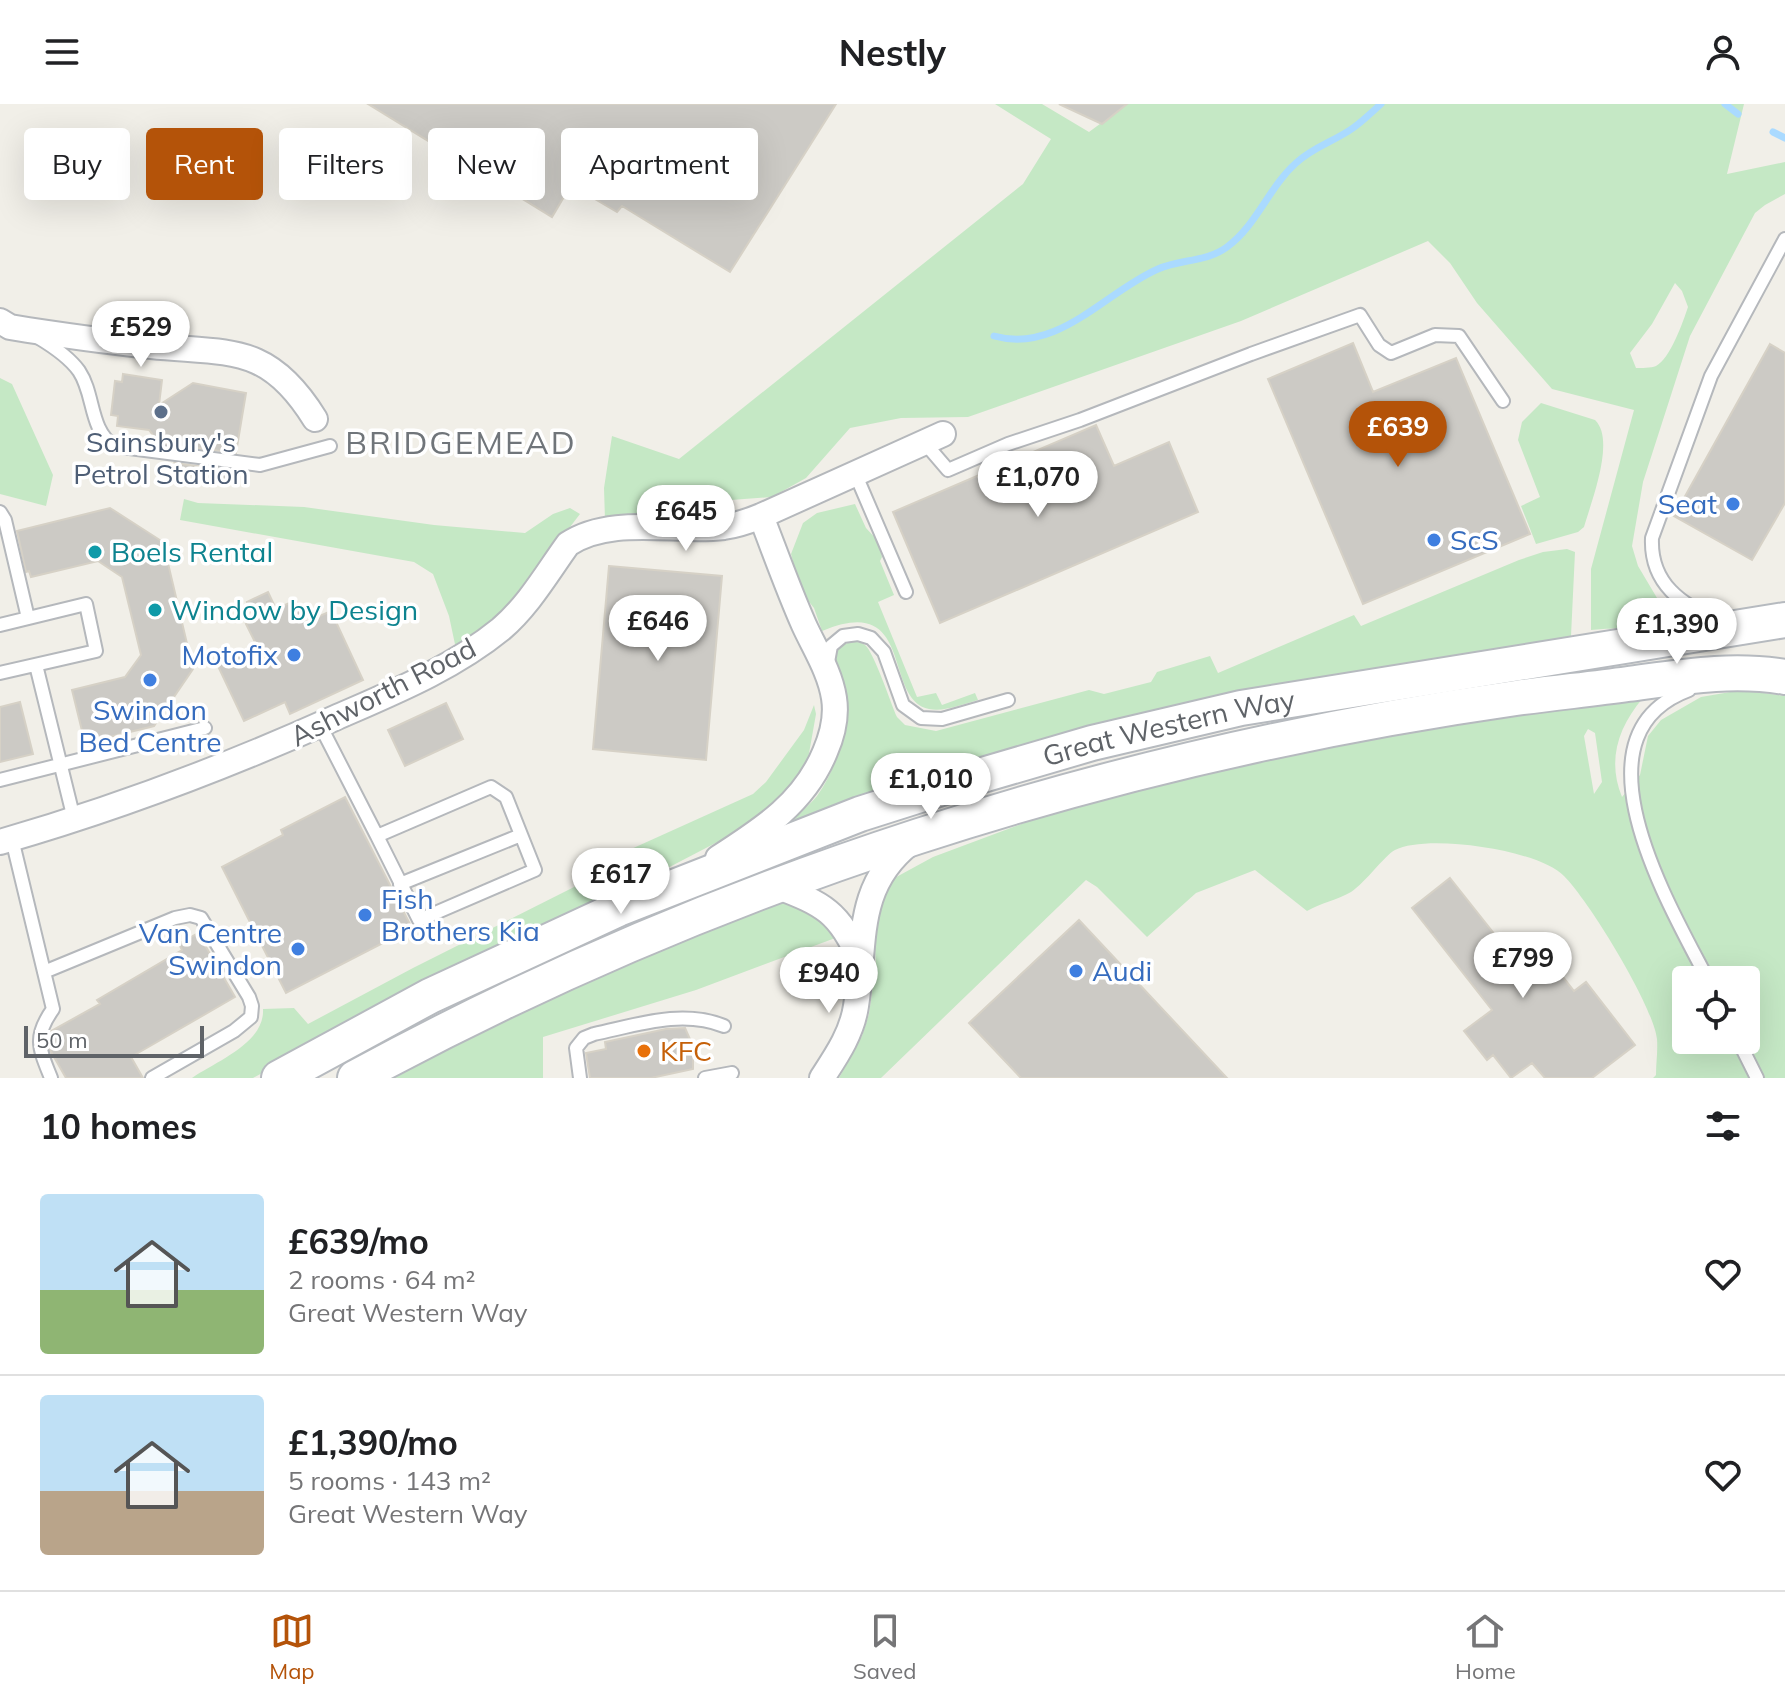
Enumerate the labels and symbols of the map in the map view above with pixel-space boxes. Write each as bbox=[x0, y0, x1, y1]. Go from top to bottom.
pin: £529 bbox=[94, 301, 188, 369]
pin: £639 bbox=[1351, 401, 1445, 469]
marker: Sainsbury's Petrol Station bbox=[152, 403, 170, 421]
district label: BRIDGEMEAD bbox=[345, 422, 577, 462]
place label: Sainsbury's Petrol Station bbox=[73, 424, 249, 491]
pin: £1,070 bbox=[973, 451, 1103, 519]
pin: £645 bbox=[639, 485, 733, 553]
place label: Seat bbox=[1658, 486, 1717, 521]
marker: Seat bbox=[1724, 495, 1742, 513]
place label: ScS bbox=[1450, 522, 1499, 557]
marker: ScS bbox=[1425, 531, 1443, 549]
place label: Boels Rental bbox=[111, 534, 273, 569]
marker: Boels Rental bbox=[86, 543, 104, 561]
place label: Window by Design bbox=[171, 592, 418, 627]
pin: £646 bbox=[611, 595, 705, 663]
pin: £1,390 bbox=[1612, 598, 1742, 666]
marker: Window by Design bbox=[146, 601, 164, 619]
street label: Ashworth Road bbox=[284, 630, 481, 753]
place label: Motofix bbox=[182, 637, 278, 672]
marker: Motofix bbox=[285, 646, 303, 664]
marker: Swindon Bed Centre bbox=[141, 671, 159, 689]
street label: Great Western Way bbox=[1038, 682, 1297, 774]
place label: Swindon Bed Centre bbox=[78, 692, 222, 759]
pin: £1,010 bbox=[866, 753, 996, 821]
pin: £617 bbox=[574, 848, 668, 916]
place label: Fish Brothers Kia bbox=[381, 881, 540, 948]
marker: Fish Brothers Kia bbox=[356, 906, 374, 924]
place label: Van Centre Swindon bbox=[139, 915, 282, 982]
pin: £799 bbox=[1476, 932, 1570, 1000]
marker: Van Centre Swindon bbox=[289, 940, 307, 958]
pin: £940 bbox=[782, 947, 876, 1015]
place label: Audi bbox=[1092, 953, 1152, 988]
marker: Audi bbox=[1067, 962, 1085, 980]
scale bar bbox=[24, 1022, 204, 1058]
place label: KFC bbox=[660, 1033, 712, 1068]
marker: KFC bbox=[635, 1042, 653, 1060]

